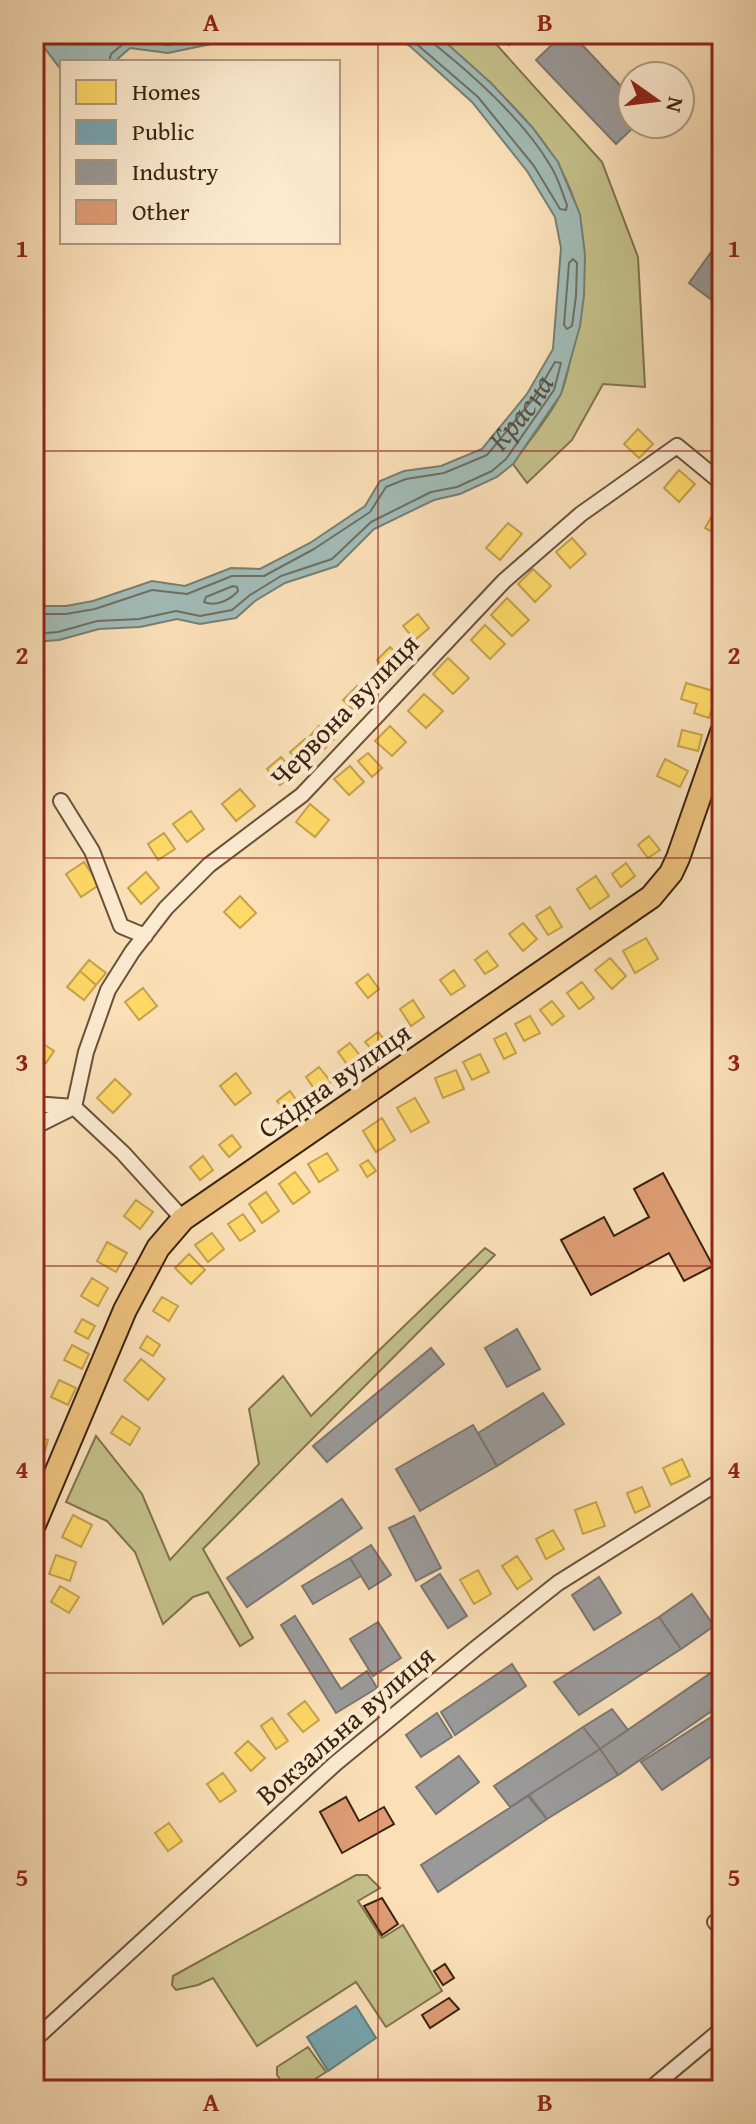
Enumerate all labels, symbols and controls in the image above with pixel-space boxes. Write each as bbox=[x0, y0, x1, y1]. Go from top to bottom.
text: A bbox=[203, 2, 220, 41]
text: B bbox=[537, 2, 553, 41]
legend bbox=[60, 60, 340, 244]
north arrow bbox=[616, 60, 696, 140]
text: Homes bbox=[132, 74, 201, 109]
text: N bbox=[658, 94, 693, 116]
text: Public bbox=[132, 114, 195, 149]
text: Industry bbox=[132, 154, 219, 189]
text: Other bbox=[132, 194, 190, 229]
text: 1 bbox=[15, 228, 29, 267]
text: 1 bbox=[727, 228, 741, 267]
water label: Красна bbox=[477, 365, 564, 459]
street label: Червона вулиця bbox=[260, 624, 428, 796]
text: 2 bbox=[15, 635, 29, 674]
text: 2 bbox=[727, 635, 741, 674]
street label: Східна вулиця bbox=[249, 1012, 419, 1148]
text: 3 bbox=[15, 1042, 29, 1081]
text: 3 bbox=[727, 1042, 741, 1081]
text: 4 bbox=[15, 1449, 29, 1488]
text: 4 bbox=[727, 1449, 741, 1488]
street label: Вокзальна вулиця bbox=[246, 1635, 443, 1814]
text: 5 bbox=[15, 1857, 29, 1896]
text: 5 bbox=[727, 1857, 741, 1896]
text: A bbox=[203, 2082, 220, 2121]
text: B bbox=[537, 2082, 553, 2121]

